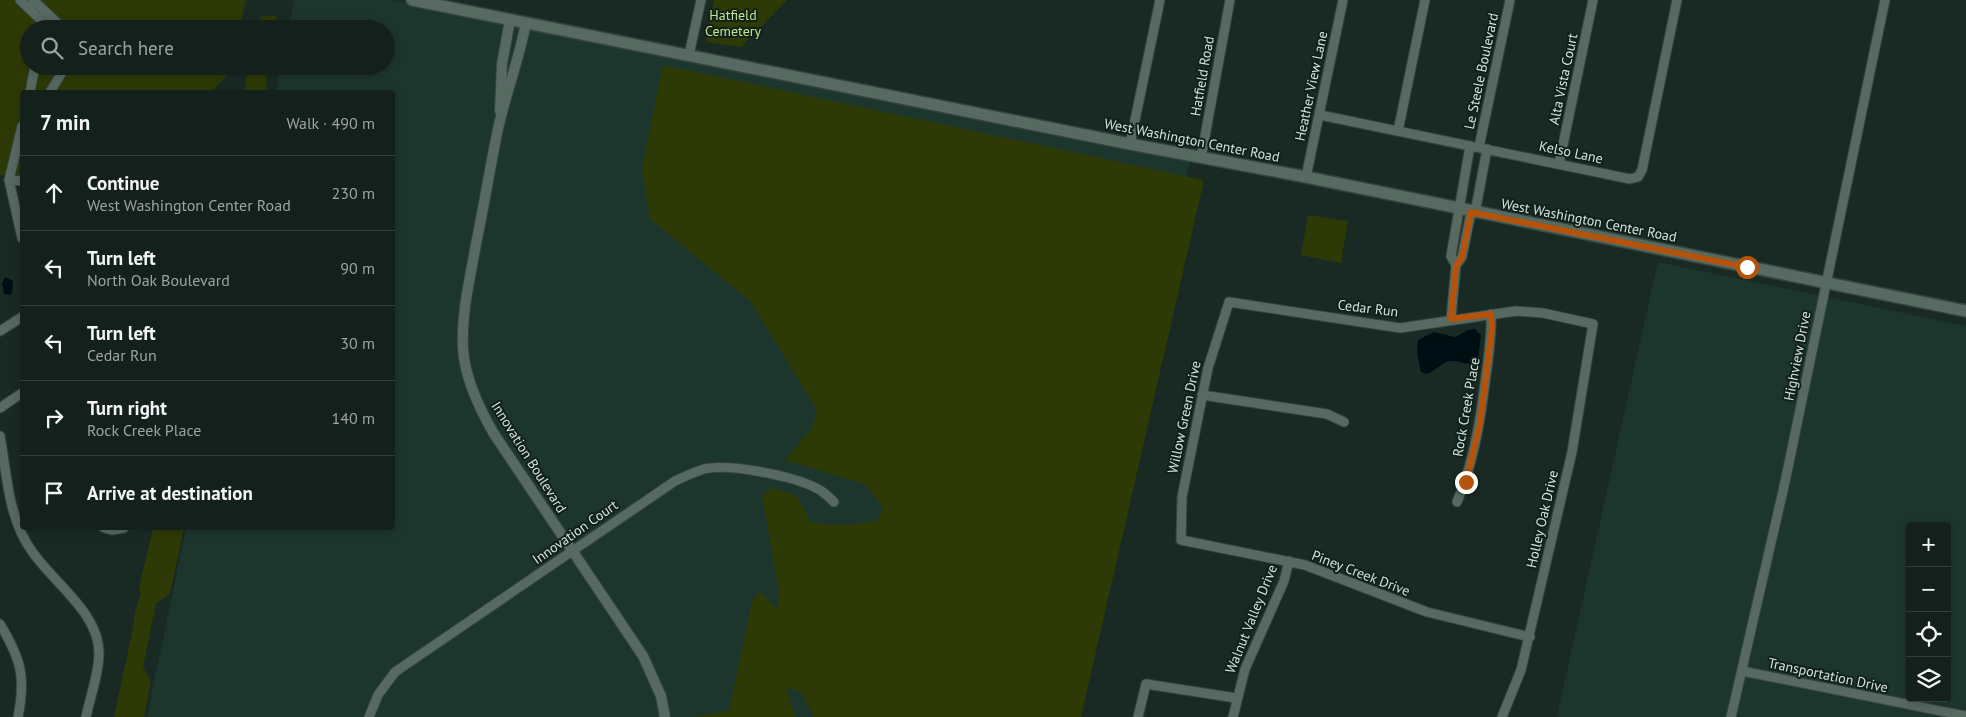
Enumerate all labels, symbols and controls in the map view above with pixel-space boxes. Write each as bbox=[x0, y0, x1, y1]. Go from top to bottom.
park label: Hatfield Cemetery bbox=[705, 6, 762, 40]
street label: Le Steele Boulevard bbox=[1460, 11, 1502, 131]
search box bbox=[20, 20, 395, 75]
street label: Heather View Lane bbox=[1291, 29, 1331, 143]
street label: Alta Vista Court bbox=[1545, 32, 1582, 126]
icon: search bbox=[38, 34, 66, 62]
street label: Hatfield Road bbox=[1186, 35, 1218, 117]
text: Search here bbox=[78, 36, 174, 60]
text: 7 min bbox=[40, 109, 90, 136]
text: Walk · 490 m bbox=[286, 113, 375, 133]
street label: West Washington Center Road bbox=[1103, 114, 1281, 166]
street label: Kelso Lane bbox=[1537, 136, 1605, 168]
text: Continue bbox=[87, 171, 159, 195]
icon: ahead bbox=[40, 179, 68, 207]
text: 230 m bbox=[332, 183, 375, 203]
street label: West Washington Center Road bbox=[1500, 194, 1678, 246]
text: West Washington Center Road bbox=[87, 195, 291, 215]
text: Turn left bbox=[87, 246, 156, 270]
icon: left bbox=[40, 254, 68, 282]
route start bbox=[1736, 256, 1759, 279]
text: 90 m bbox=[340, 258, 375, 278]
text: North Oak Boulevard bbox=[87, 270, 230, 290]
street label: Cedar Run bbox=[1337, 295, 1399, 321]
street label: Highview Drive bbox=[1779, 310, 1815, 402]
text: Turn left bbox=[87, 321, 156, 345]
icon: left bbox=[40, 329, 68, 357]
text: 30 m bbox=[340, 333, 375, 353]
text: Cedar Run bbox=[87, 345, 157, 365]
street label: Rock Creek Place bbox=[1448, 356, 1484, 458]
street label: Willow Green Drive bbox=[1163, 359, 1205, 475]
text: Turn right bbox=[87, 396, 167, 420]
street label: Innovation Boulevard bbox=[487, 398, 571, 516]
icon: right bbox=[40, 404, 68, 432]
text: 140 m bbox=[332, 408, 375, 428]
text: Rock Creek Place bbox=[87, 420, 201, 440]
street label: Holley Oak Drive bbox=[1522, 468, 1562, 570]
route end bbox=[1455, 471, 1478, 494]
icon: arrive bbox=[40, 479, 68, 507]
text: Arrive at destination bbox=[87, 481, 253, 505]
street label: Innovation Court bbox=[529, 496, 621, 568]
map controls bbox=[1906, 522, 1951, 702]
button: + bbox=[1906, 522, 1951, 567]
street label: Piney Creek Drive bbox=[1309, 546, 1413, 600]
street label: Walnut Valley Drive bbox=[1221, 562, 1281, 676]
button: − bbox=[1906, 567, 1951, 612]
button: locate bbox=[1906, 612, 1951, 657]
street label: Transportation Drive bbox=[1766, 653, 1890, 697]
button: layers bbox=[1906, 657, 1951, 702]

